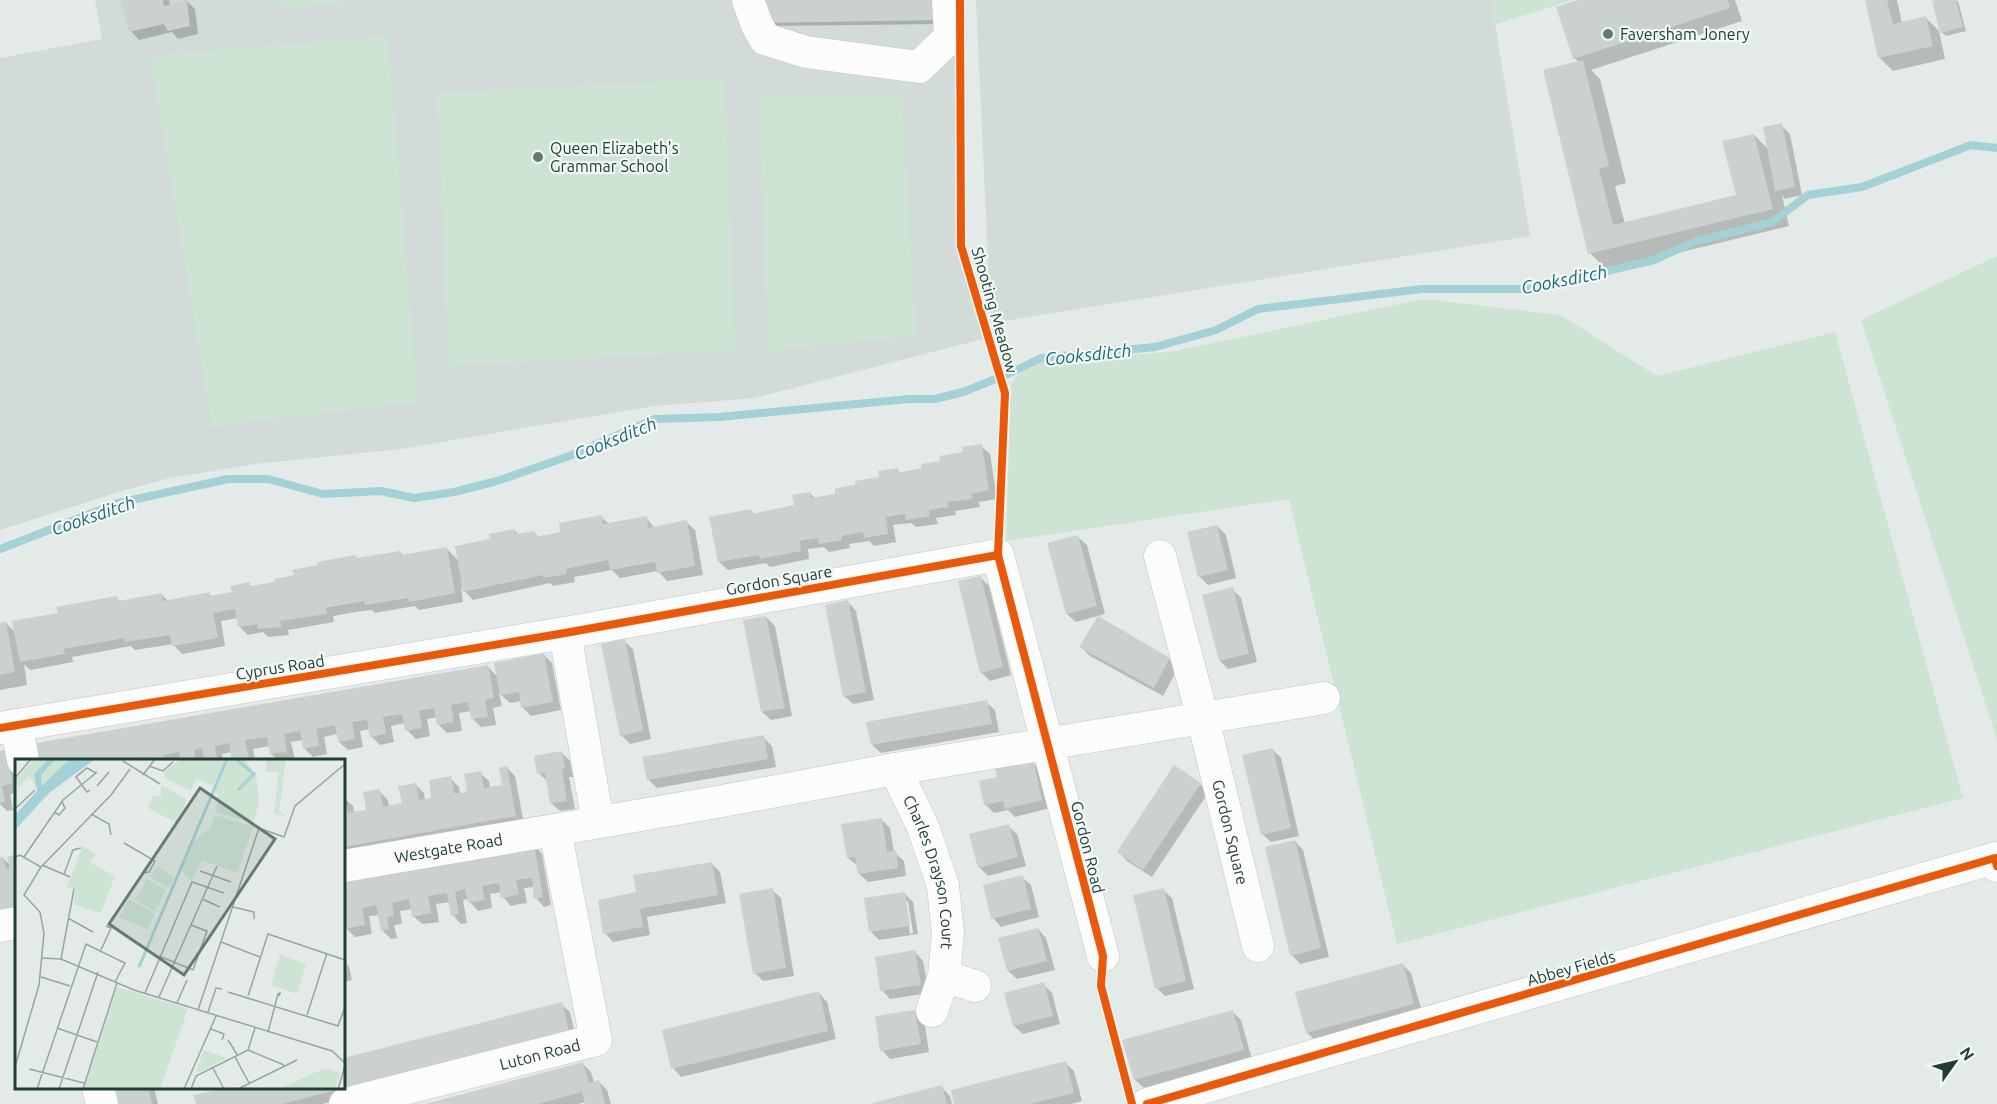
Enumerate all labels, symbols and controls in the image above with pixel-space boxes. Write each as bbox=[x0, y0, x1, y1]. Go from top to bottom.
place label: Faversham Jonery bbox=[1620, 25, 1750, 43]
marker: Faversham Jonery bbox=[1601, 27, 1615, 41]
place label: Queen Elizabeth's Grammar School bbox=[550, 139, 679, 175]
marker: Queen Elizabeth's Grammar School bbox=[531, 150, 545, 164]
street label: Shooting Meadow bbox=[968, 245, 1022, 376]
water label: Cooksditch bbox=[1519, 261, 1609, 297]
water label: Cooksditch bbox=[1044, 340, 1132, 368]
water label: Cooksditch bbox=[571, 412, 659, 464]
water label: Cooksditch bbox=[49, 491, 137, 539]
street label: Gordon Square bbox=[724, 562, 834, 598]
street label: Cyprus Road bbox=[234, 651, 326, 683]
inset map bbox=[15, 759, 345, 1089]
street label: Gordon Square bbox=[1209, 778, 1252, 887]
street label: Charles Drayson Court bbox=[900, 792, 957, 951]
street label: Gordon Road bbox=[1068, 799, 1108, 895]
street label: Westgate Road bbox=[393, 830, 504, 866]
street label: Abbey Fields bbox=[1525, 947, 1617, 989]
north arrow bbox=[1925, 1032, 1985, 1092]
street label: Luton Road bbox=[497, 1035, 582, 1073]
text: N bbox=[1957, 1044, 1978, 1064]

